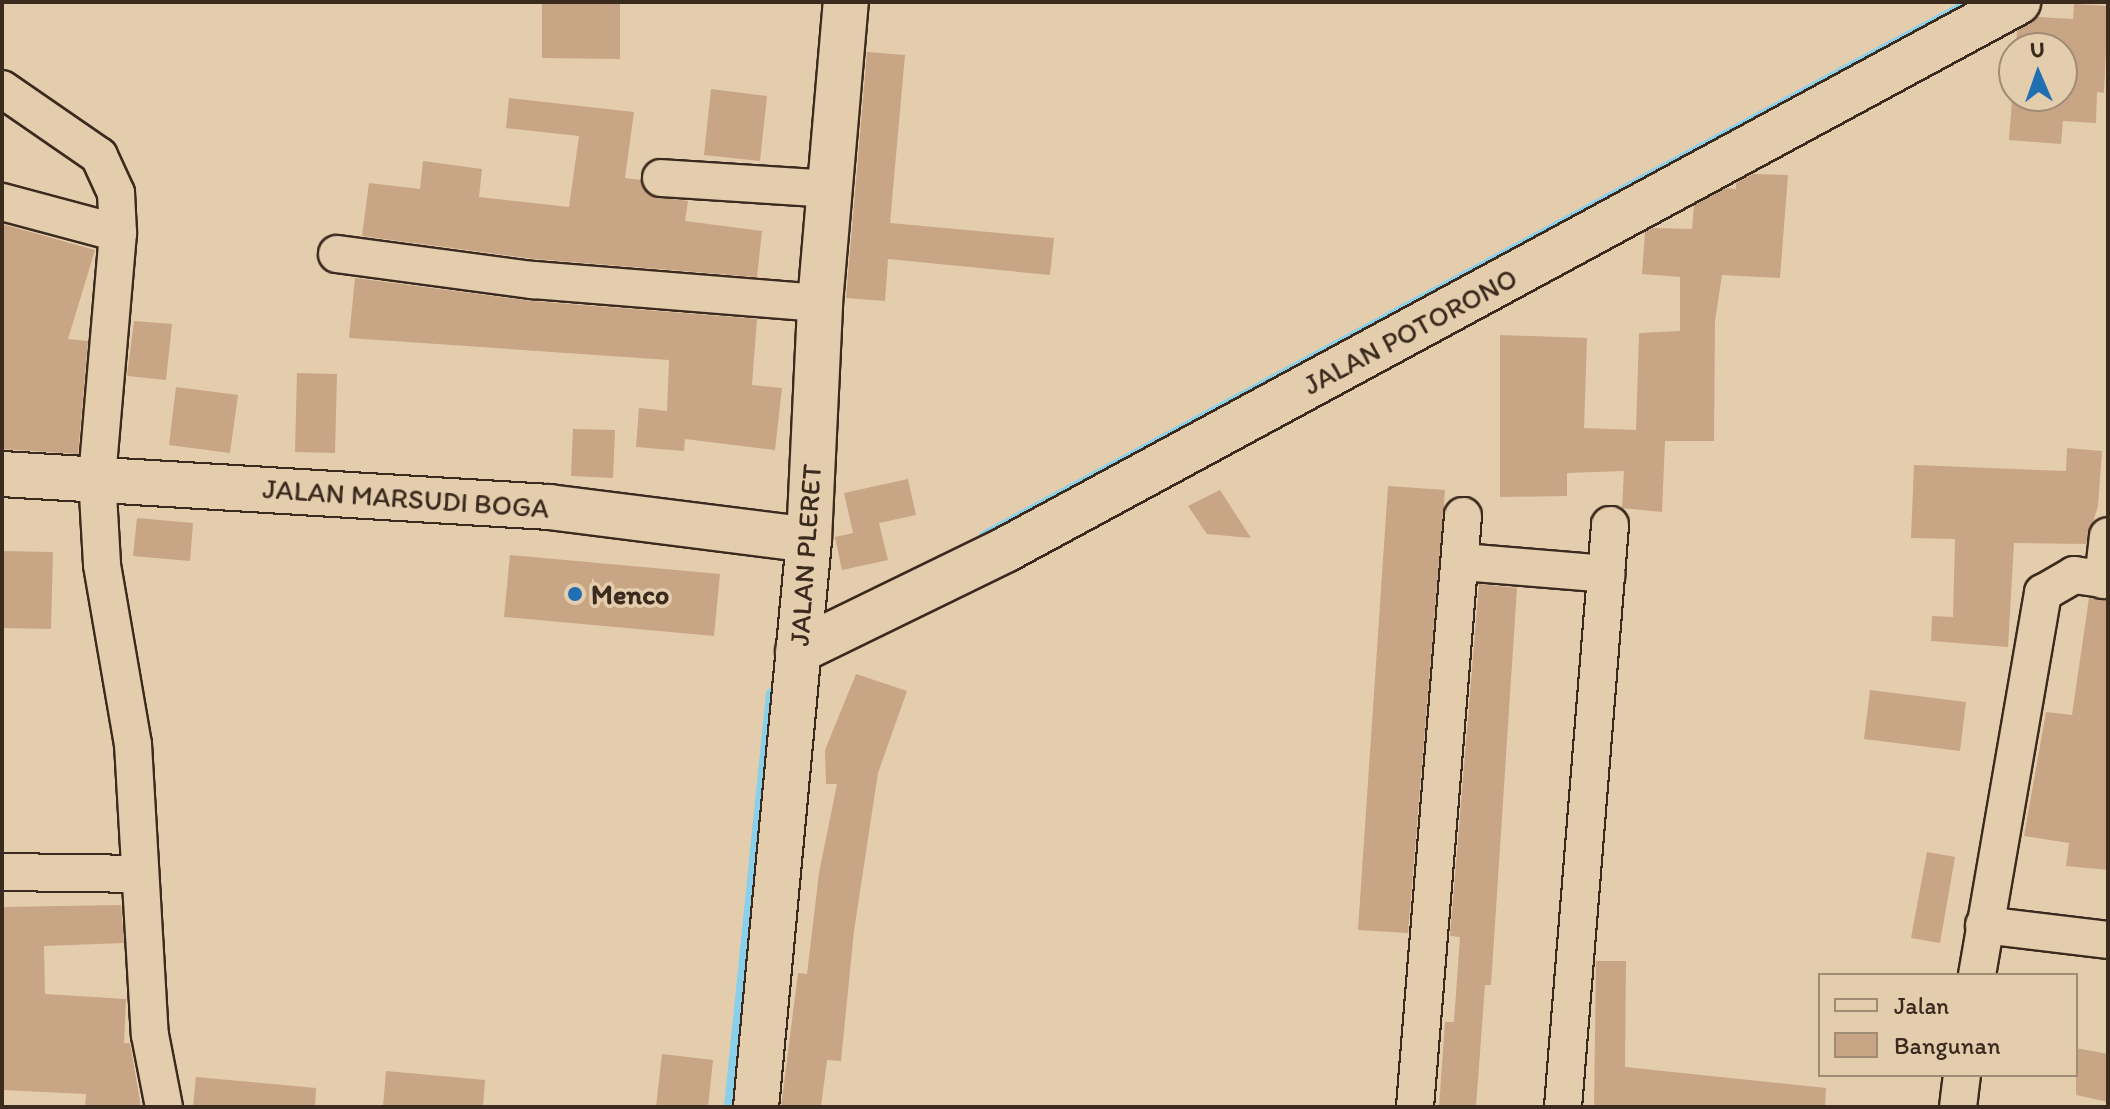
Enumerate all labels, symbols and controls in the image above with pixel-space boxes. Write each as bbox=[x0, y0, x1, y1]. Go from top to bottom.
north arrow bbox=[1998, 32, 2078, 112]
text: U bbox=[2029, 36, 2045, 63]
street label: JALAN POTORONO bbox=[1297, 260, 1523, 402]
street label: JALAN PLERET bbox=[782, 463, 828, 647]
street label: JALAN MARSUDI BOGA bbox=[260, 471, 552, 525]
place label: Menco bbox=[591, 577, 669, 611]
marker: Menco bbox=[566, 585, 584, 603]
legend bbox=[1818, 973, 2078, 1077]
text: Jalan bbox=[1894, 991, 1949, 1020]
text: Bangunan bbox=[1894, 1031, 2001, 1060]

